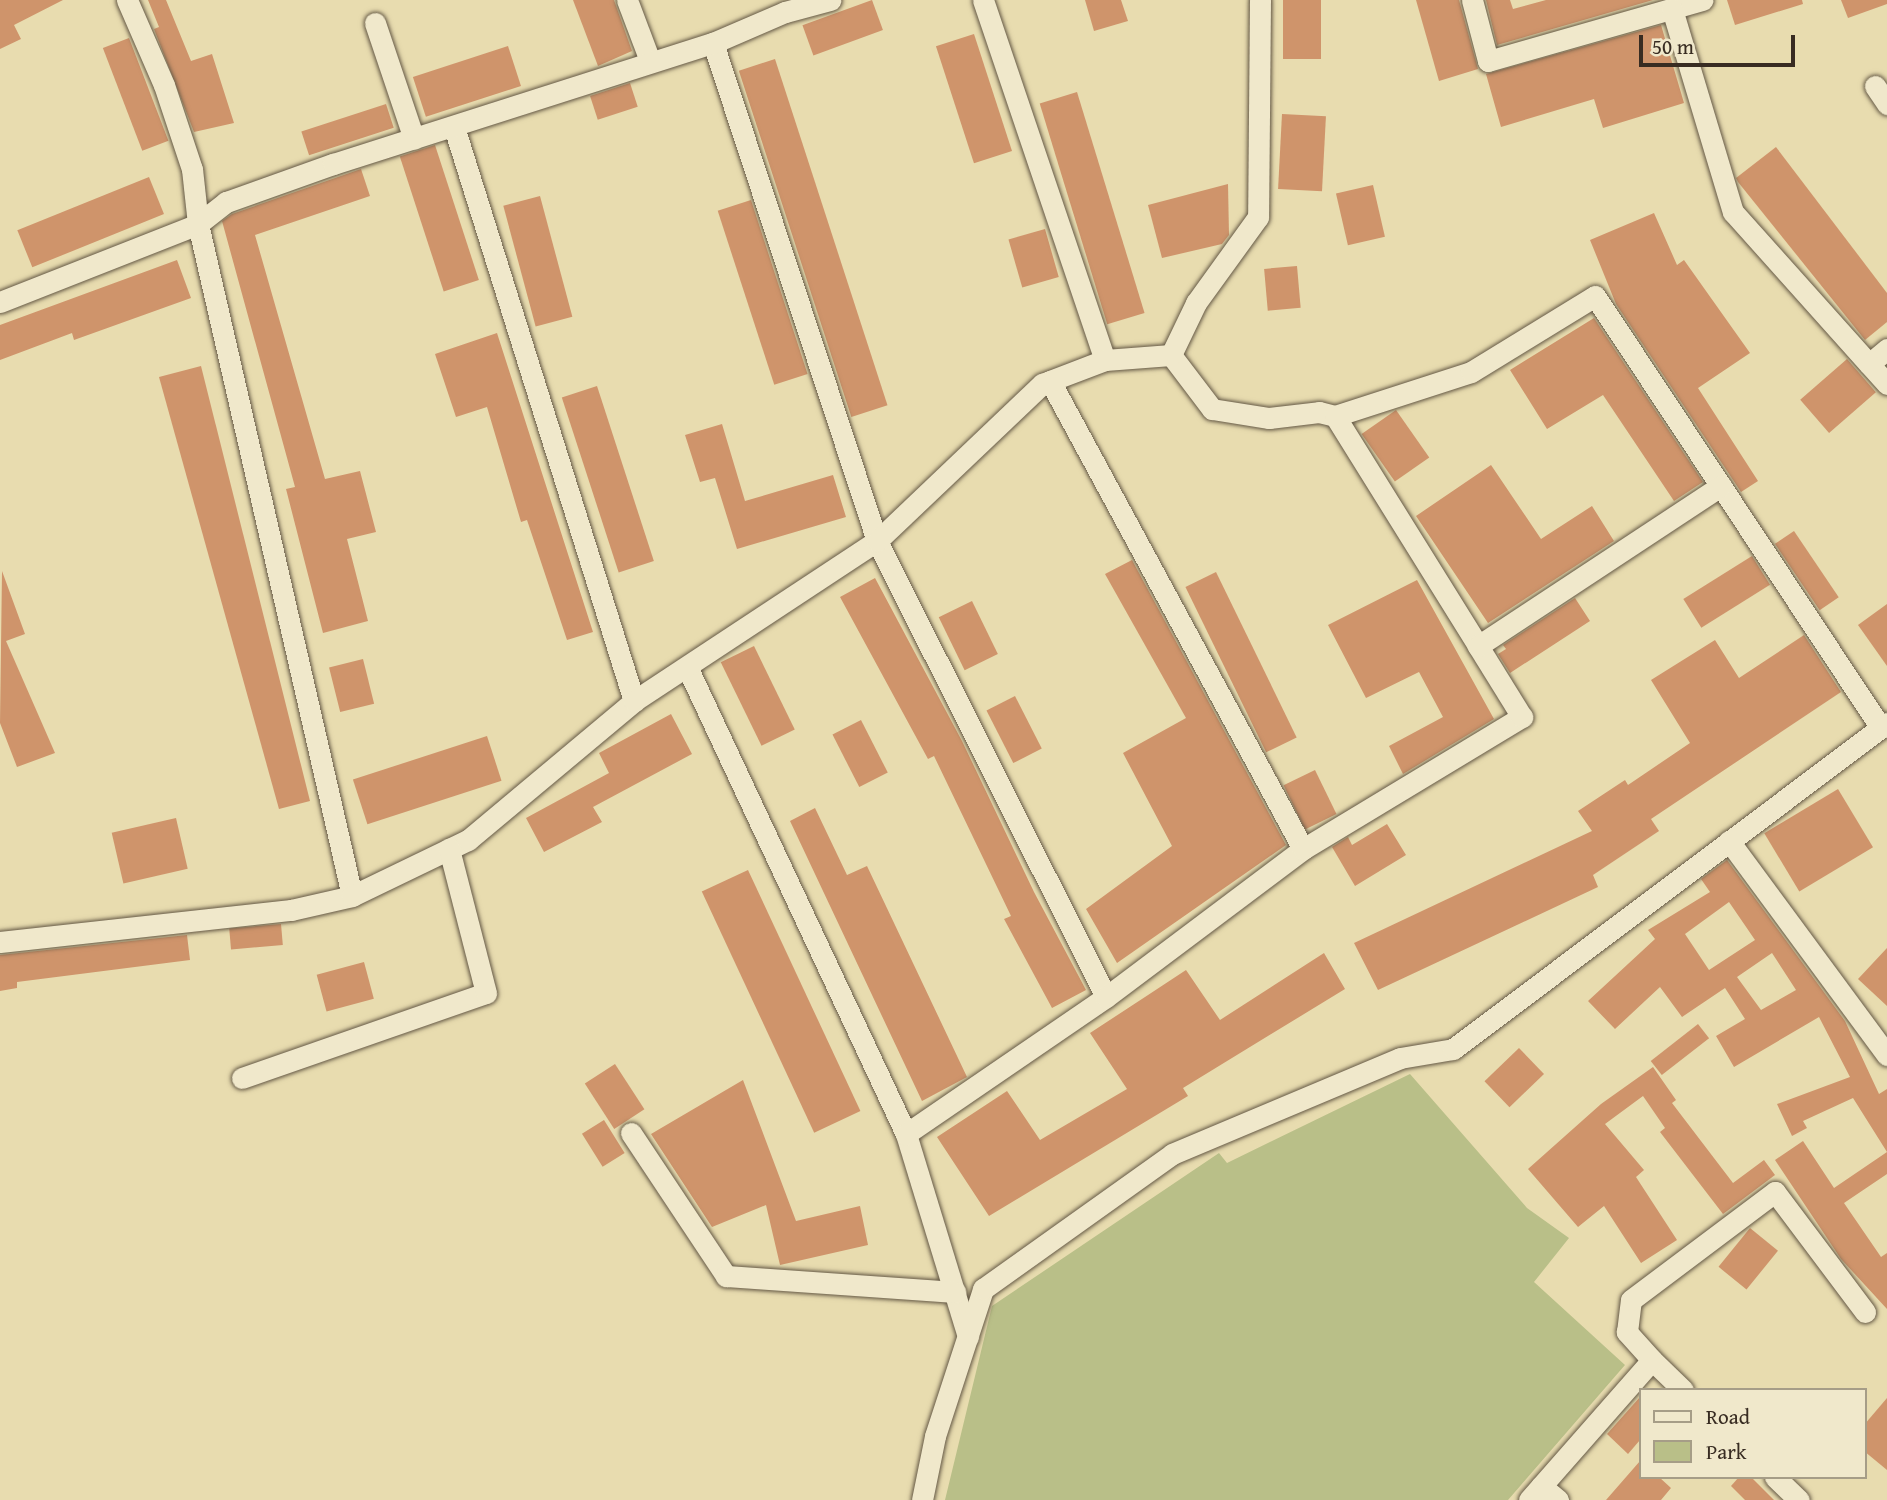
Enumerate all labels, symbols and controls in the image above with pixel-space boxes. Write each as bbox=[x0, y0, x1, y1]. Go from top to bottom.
scale bar bbox=[1642, 21, 1798, 65]
text: 50 m bbox=[1652, 31, 1694, 62]
legend bbox=[1638, 1388, 1866, 1479]
text: Road bbox=[1706, 1401, 1750, 1432]
text: Park bbox=[1706, 1436, 1747, 1467]

